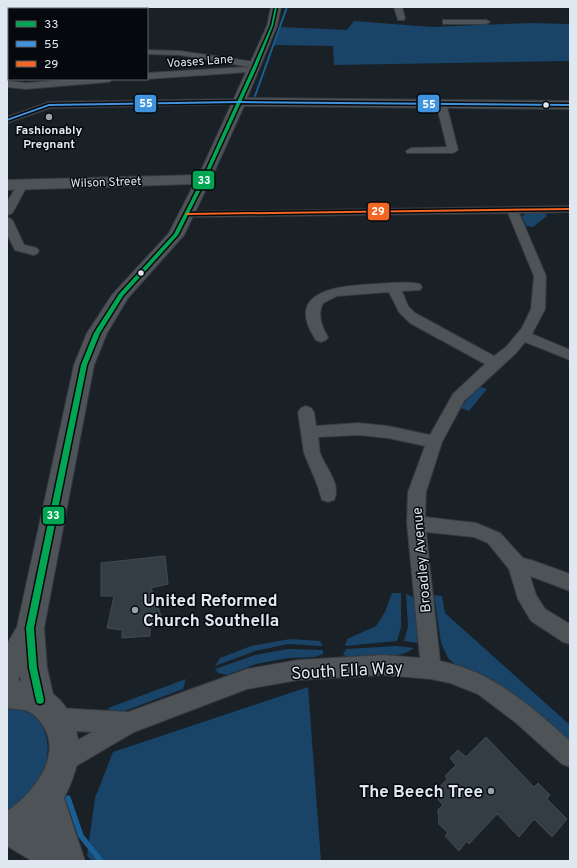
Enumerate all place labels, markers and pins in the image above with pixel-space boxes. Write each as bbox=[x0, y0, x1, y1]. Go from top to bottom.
unlabelled marker bbox=[541, 100, 551, 110]
marker: Fashionably Pregnant bbox=[44, 112, 54, 122]
place label: Fashionably Pregnant bbox=[16, 123, 83, 153]
unlabelled marker bbox=[136, 268, 146, 278]
place label: United Reformed Church Southella bbox=[143, 591, 279, 633]
marker: United Reformed Church Southella bbox=[130, 605, 140, 615]
place label: The Beech Tree bbox=[359, 782, 483, 804]
marker: The Beech Tree bbox=[486, 786, 496, 796]

